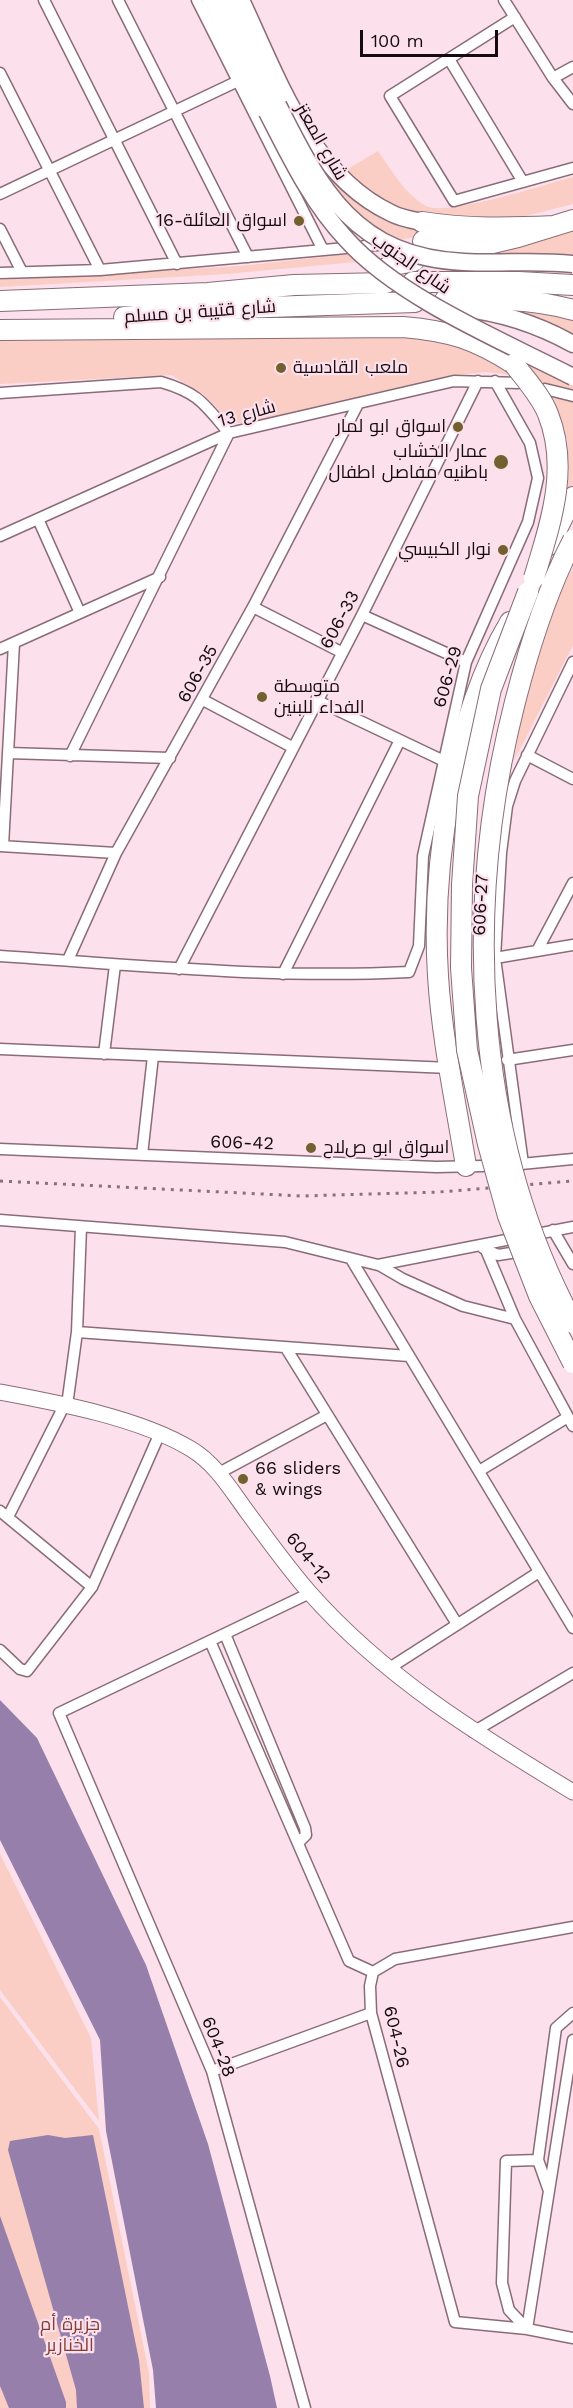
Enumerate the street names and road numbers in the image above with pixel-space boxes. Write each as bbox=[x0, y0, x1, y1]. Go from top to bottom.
street label: شارع المعتز bbox=[290, 100, 352, 184]
street label: شارع الجنوب bbox=[367, 229, 455, 299]
street label: شارع قتيبة بن مسلم bbox=[123, 296, 277, 328]
street label: شارع 13 bbox=[216, 396, 278, 432]
street label: 606-33 bbox=[316, 587, 364, 653]
street label: 606-35 bbox=[173, 641, 223, 707]
street label: 606-29 bbox=[429, 644, 467, 710]
street label: 606-27 bbox=[469, 874, 493, 936]
street label: 606-42 bbox=[210, 1131, 274, 1155]
street label: 604-12 bbox=[281, 1528, 335, 1588]
street label: 604-26 bbox=[378, 2004, 414, 2070]
street label: 604-28 bbox=[197, 2014, 239, 2080]

